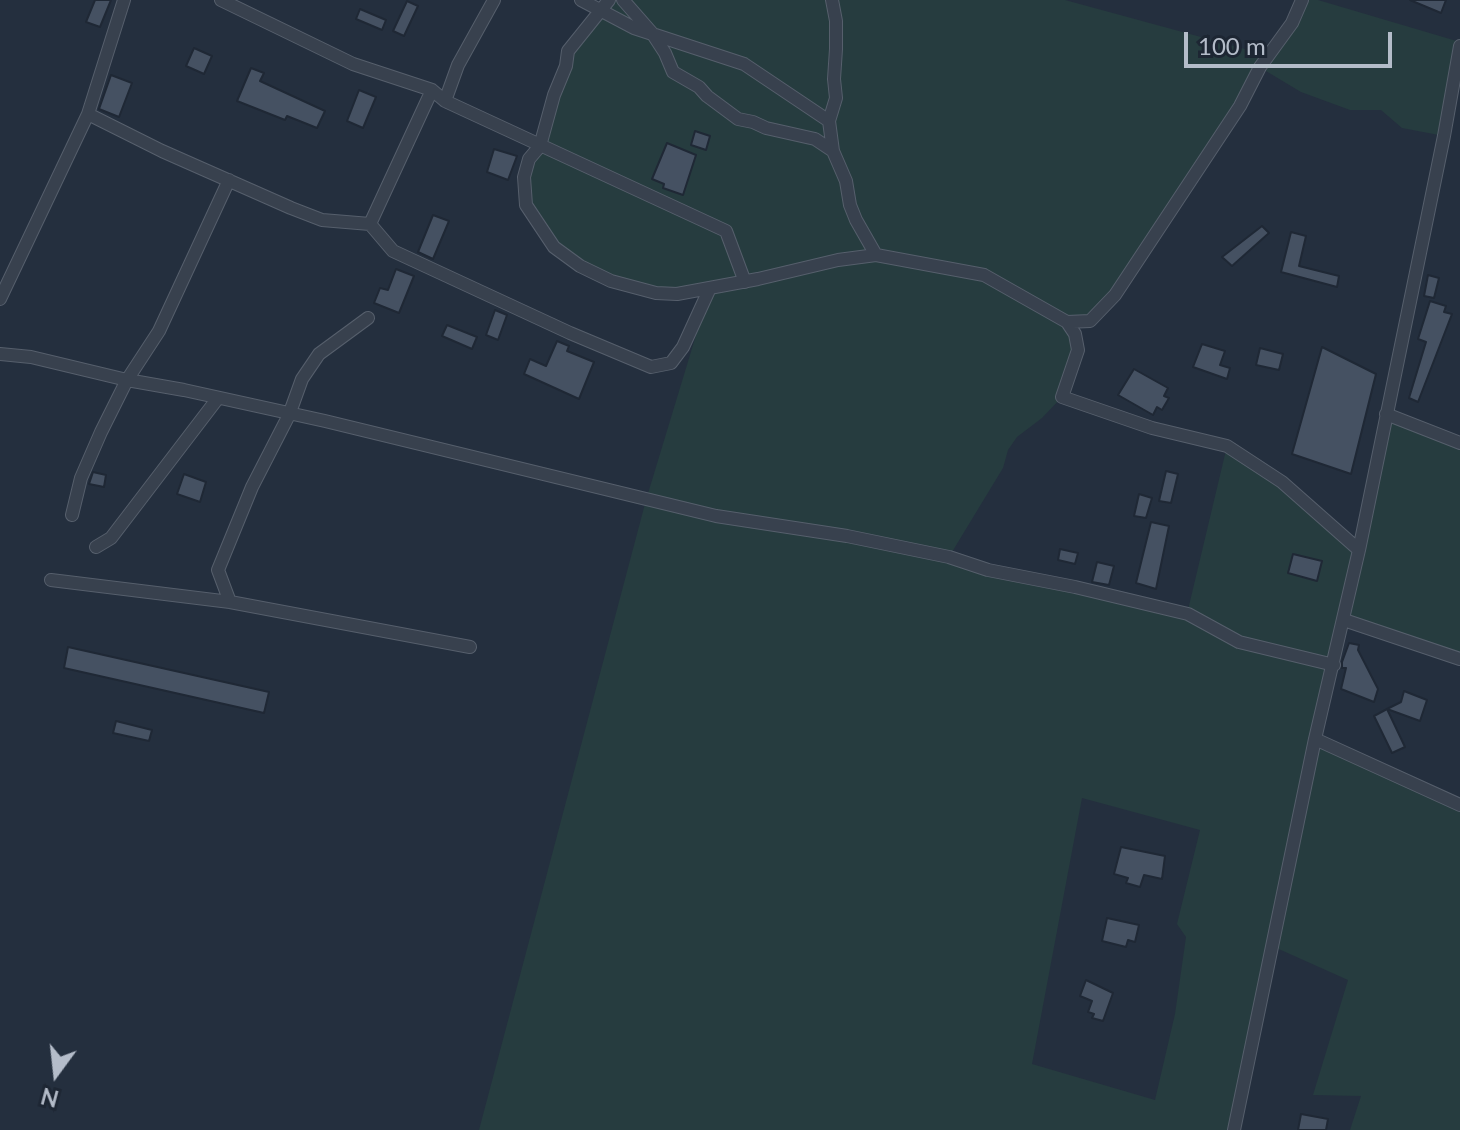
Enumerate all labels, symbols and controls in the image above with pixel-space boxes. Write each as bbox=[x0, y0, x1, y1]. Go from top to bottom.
scale bar bbox=[1188, 16, 1396, 66]
text: 100 m bbox=[1198, 31, 1266, 60]
north arrow bbox=[16, 1034, 96, 1114]
text: N bbox=[38, 1082, 61, 1113]

